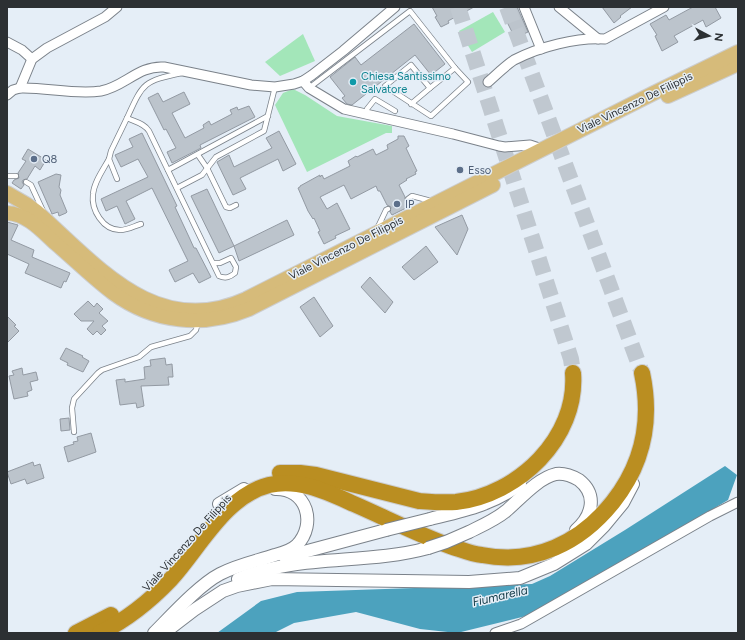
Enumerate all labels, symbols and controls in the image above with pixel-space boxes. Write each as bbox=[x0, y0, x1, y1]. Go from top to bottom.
north arrow bbox=[689, 16, 729, 56]
text: N bbox=[711, 32, 725, 42]
street label: Viale Vincenzo De Filippis bbox=[575, 69, 695, 137]
place label: Chiesa Santissimo Salvatore bbox=[361, 70, 451, 96]
marker: Chiesa Santissimo Salvatore bbox=[348, 77, 358, 87]
place label: Q8 bbox=[42, 153, 58, 166]
marker: Q8 bbox=[29, 154, 39, 164]
place label: Esso bbox=[468, 164, 491, 177]
marker: Esso bbox=[455, 165, 465, 175]
place label: IP bbox=[405, 198, 415, 211]
marker: IP bbox=[392, 199, 402, 209]
street label: Viale Vincenzo De Filippis bbox=[287, 214, 405, 282]
street label: Viale Vincenzo De Filippis bbox=[140, 492, 234, 594]
water label: Fiumarella bbox=[471, 583, 529, 609]

